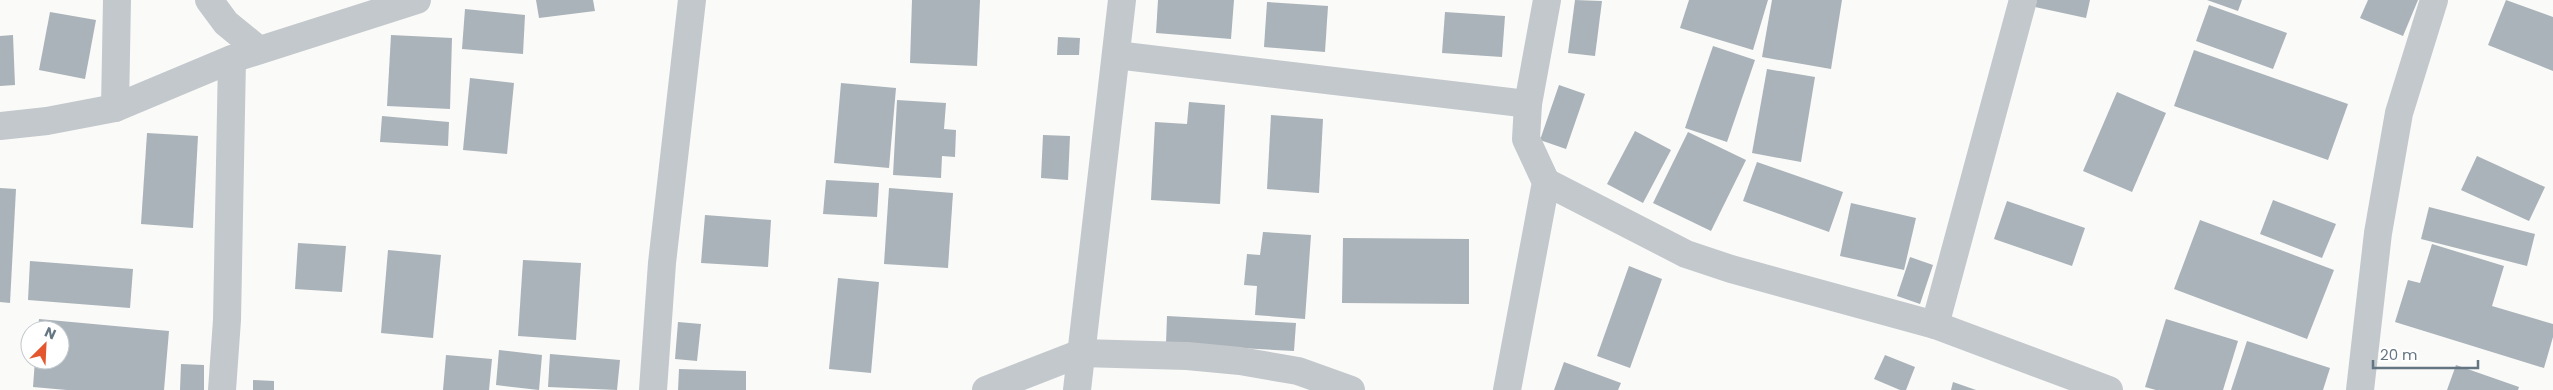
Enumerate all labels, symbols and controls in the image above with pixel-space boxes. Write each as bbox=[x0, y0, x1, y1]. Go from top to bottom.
north arrow bbox=[20, 320, 70, 370]
text: N bbox=[41, 322, 59, 344]
scale bar bbox=[2373, 338, 2478, 370]
text: 20 m bbox=[2380, 344, 2418, 365]

